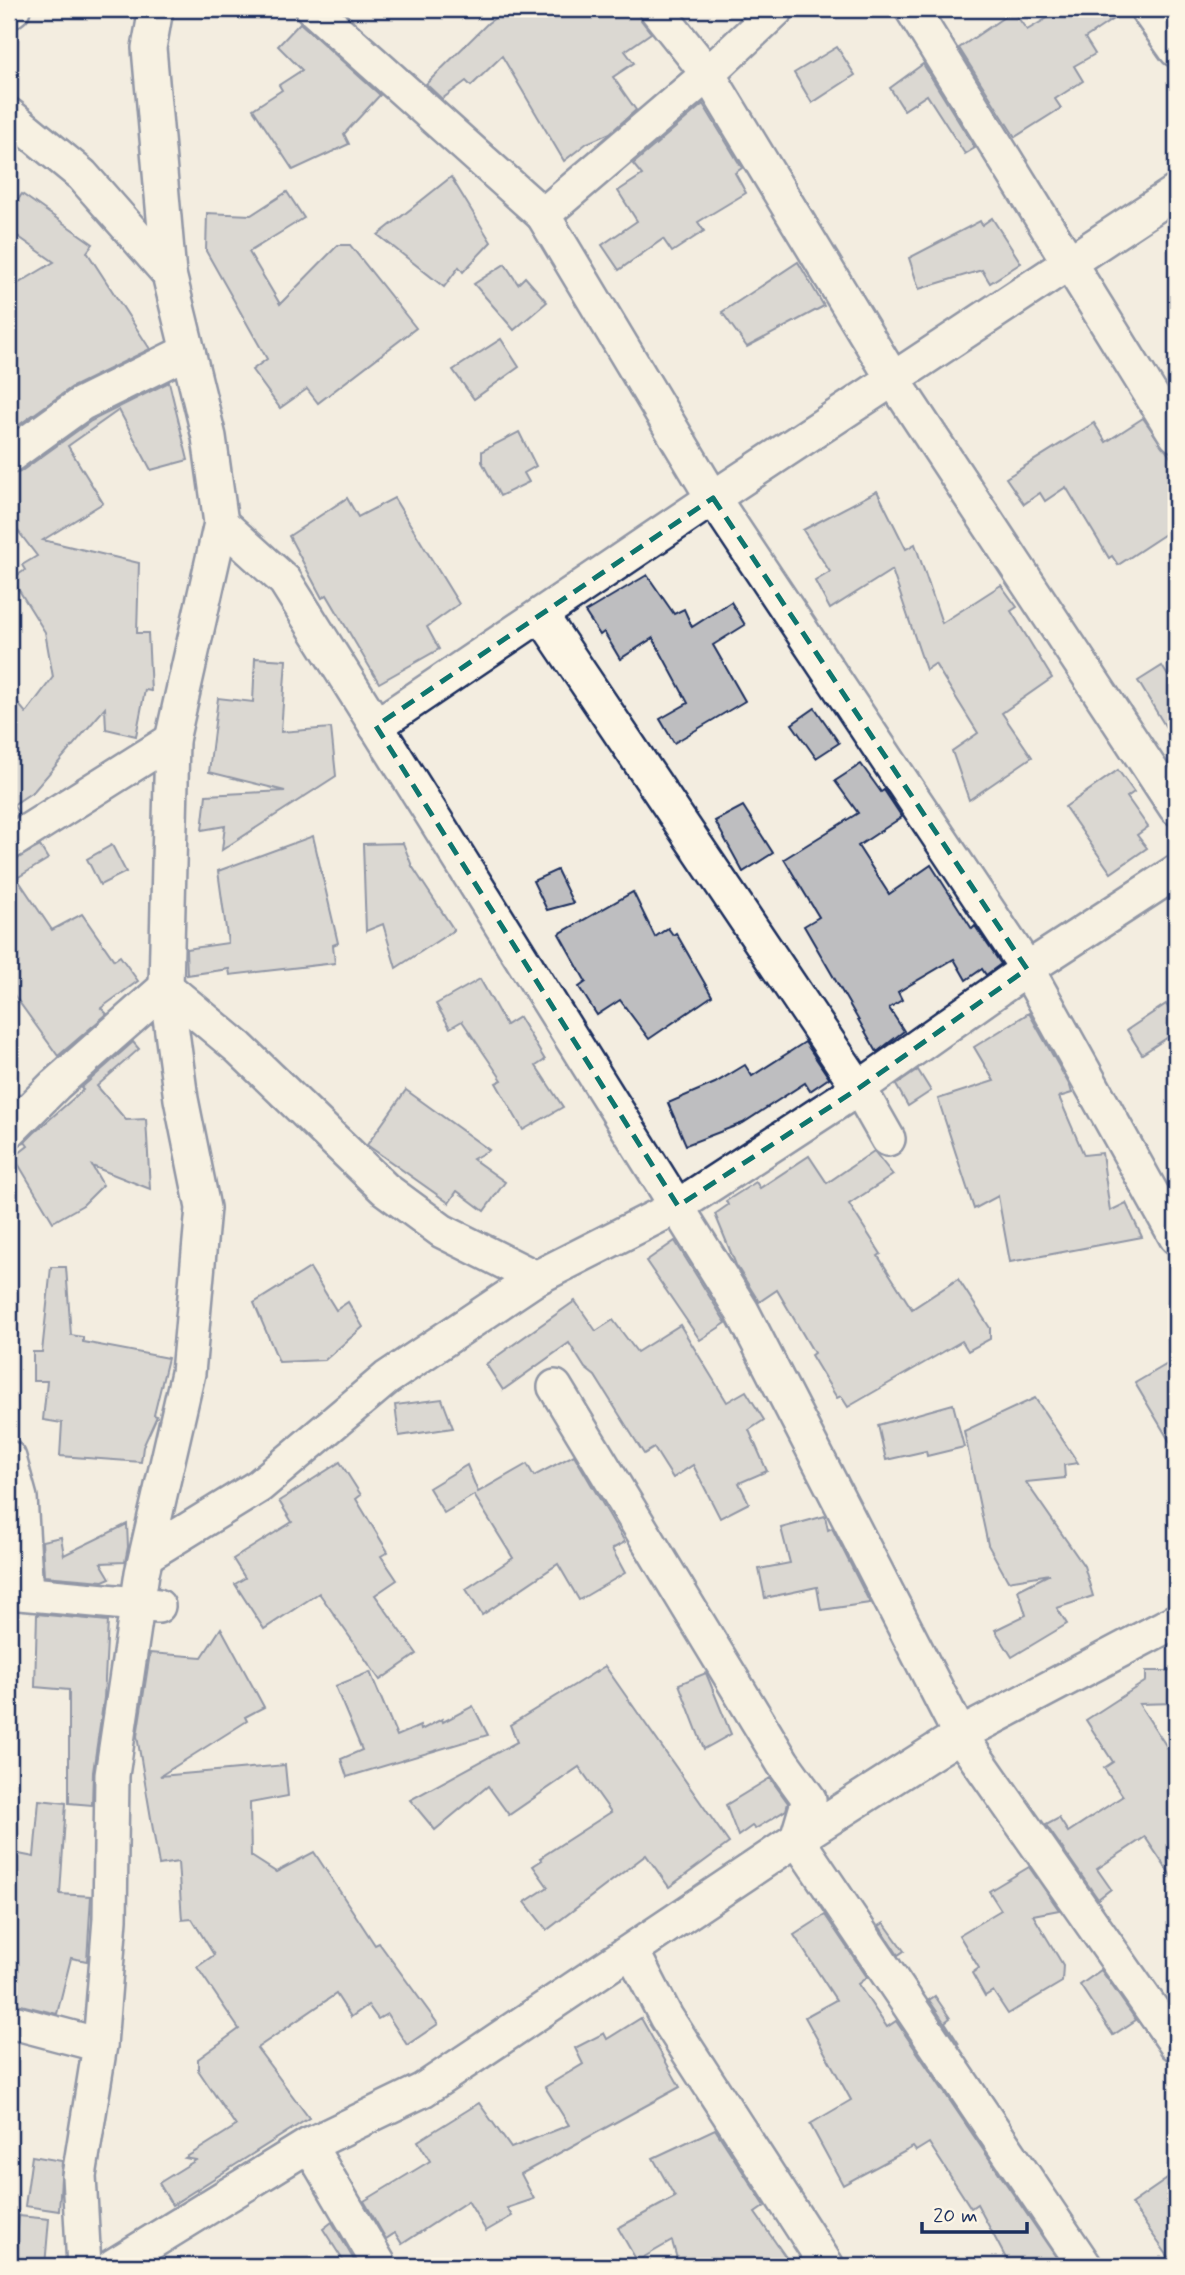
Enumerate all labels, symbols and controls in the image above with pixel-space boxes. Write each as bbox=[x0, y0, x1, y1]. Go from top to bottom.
scale bar bbox=[922, 2191, 1028, 2235]
text: 20 m bbox=[933, 2202, 978, 2230]

